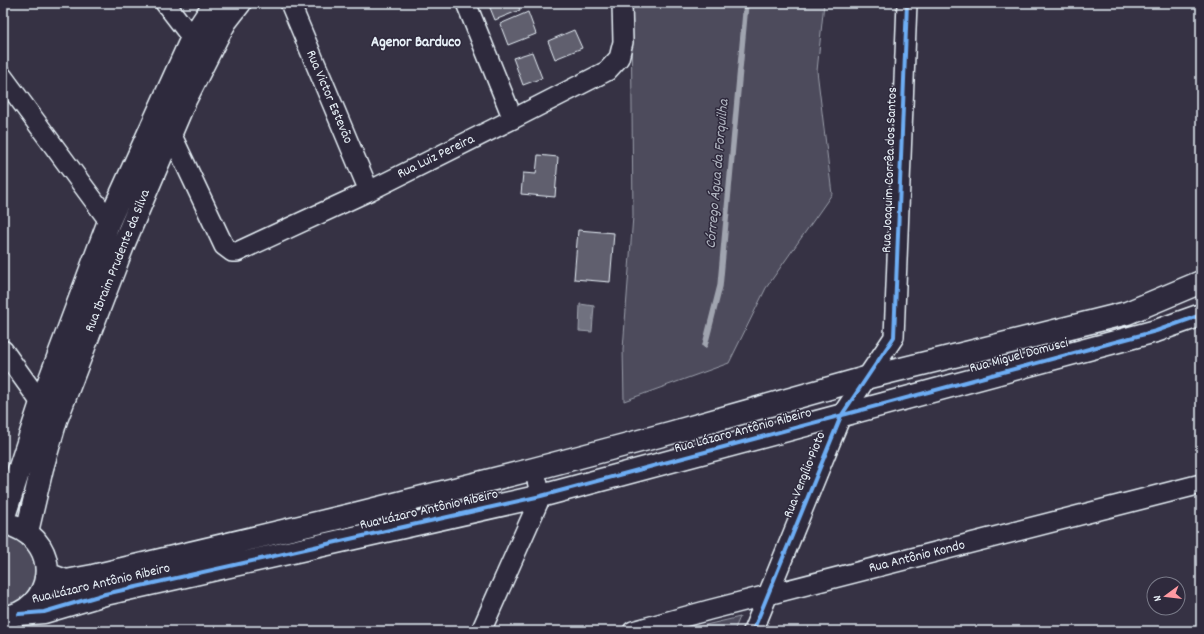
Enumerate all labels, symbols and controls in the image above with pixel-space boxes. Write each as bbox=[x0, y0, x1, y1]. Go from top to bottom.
district label: Agenor Barduco bbox=[371, 32, 461, 54]
street label: Rua Victor Estevão bbox=[300, 47, 358, 147]
street label: Rua Joaquim Corrêa dos Santos bbox=[877, 87, 903, 253]
water label: Córrego Água da Forquilha bbox=[701, 98, 736, 249]
street label: Rua Luiz Pereira bbox=[394, 129, 478, 184]
street label: Rua Ibraim Prudente da Silva bbox=[80, 186, 156, 335]
street label: Rua Miguel Domusci bbox=[967, 333, 1071, 379]
street label: Rua Lázaro Antônio Ribeiro bbox=[672, 403, 814, 459]
street label: Rua Vergílio Pioto bbox=[779, 429, 831, 521]
street label: Rua Lázaro Antônio Ribeiro bbox=[358, 484, 500, 536]
street label: Rua Antônio Kondo bbox=[867, 535, 967, 579]
street label: Rua Lázaro Antônio Ribeiro bbox=[30, 558, 172, 610]
north arrow bbox=[1146, 576, 1186, 616]
text: N bbox=[1150, 593, 1167, 603]

